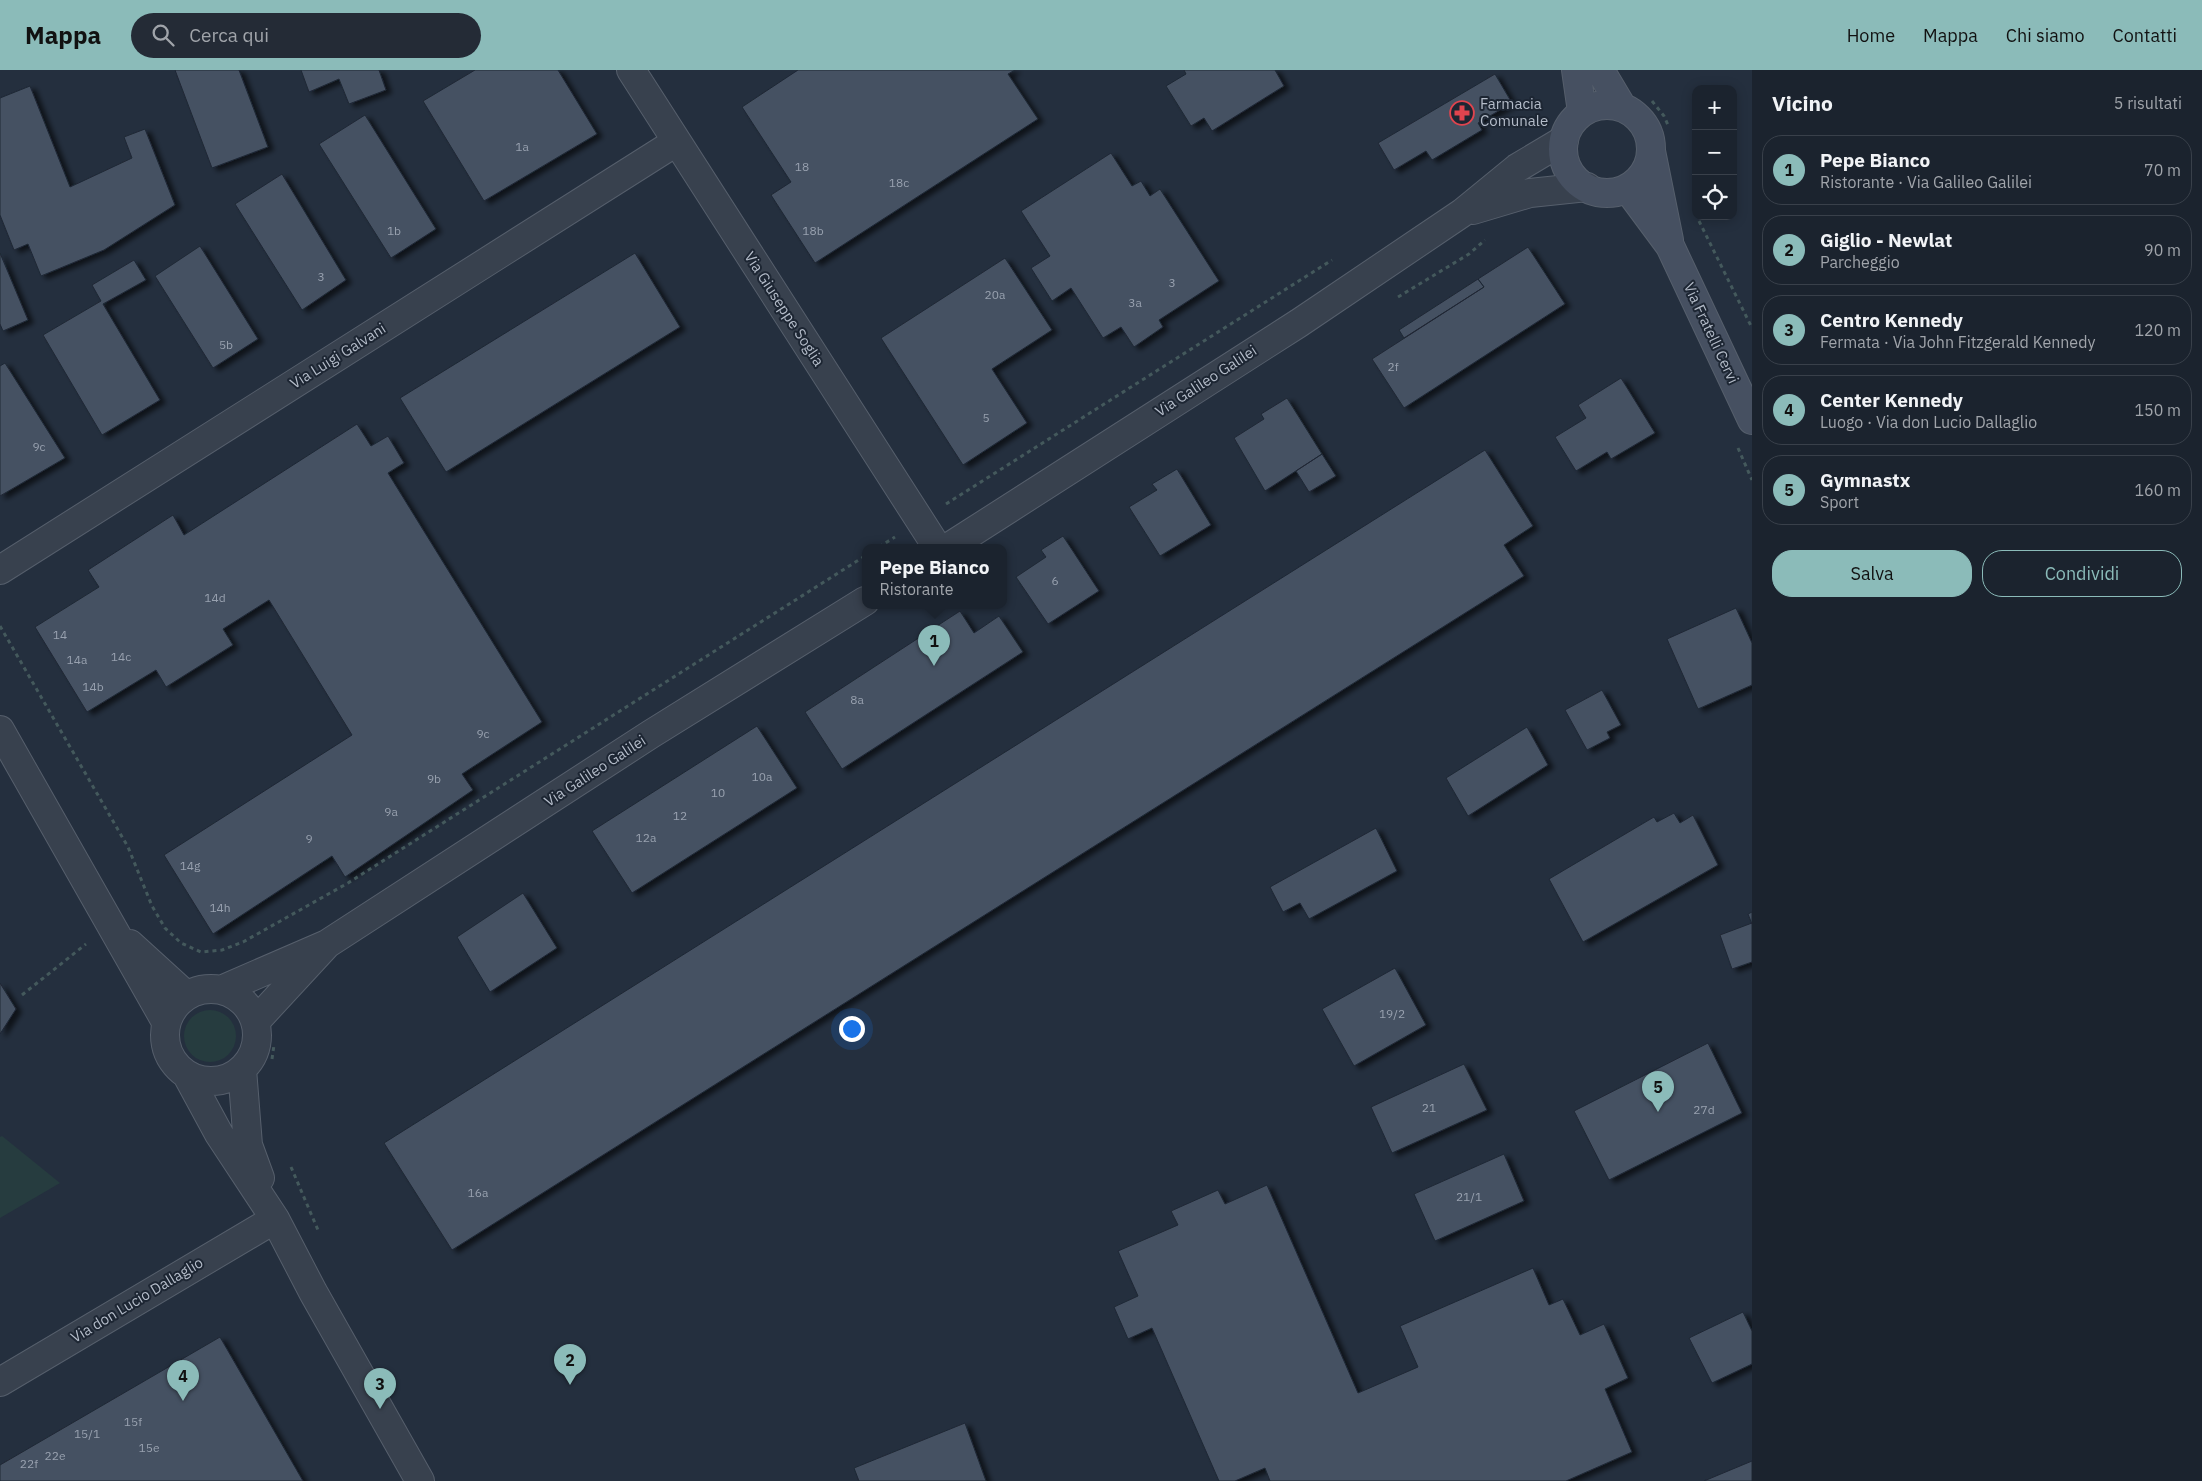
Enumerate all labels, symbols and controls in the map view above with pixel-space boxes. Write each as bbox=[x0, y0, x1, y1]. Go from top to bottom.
search box bbox=[131, 13, 481, 58]
text: Mappa bbox=[25, 19, 101, 51]
icon: search bbox=[149, 21, 177, 49]
text: Cerca qui bbox=[189, 23, 269, 47]
text: Home bbox=[1847, 24, 1895, 47]
text: Mappa bbox=[1923, 24, 1978, 47]
text: Chi siamo bbox=[2006, 24, 2085, 47]
text: Contatti bbox=[2113, 24, 2177, 47]
map controls bbox=[1692, 85, 1737, 220]
button: + bbox=[1692, 85, 1737, 130]
text: Vicino bbox=[1772, 89, 1833, 117]
text: 5 risultati bbox=[2114, 93, 2182, 113]
place label: Farmacia Comunale bbox=[1480, 94, 1548, 130]
pharmacy icon: Farmacia Comunale bbox=[1449, 100, 1475, 126]
button: − bbox=[1692, 130, 1737, 175]
house number: 1a bbox=[515, 139, 529, 154]
text: Pepe Bianco bbox=[1820, 148, 1930, 172]
house number: 18 bbox=[795, 159, 809, 174]
text: 1 bbox=[1784, 160, 1794, 180]
text: 70 m bbox=[2144, 160, 2181, 180]
text: Ristorante · Via Galileo Galilei bbox=[1820, 172, 2032, 192]
house number: 18c bbox=[889, 175, 909, 190]
button: locate bbox=[1692, 175, 1737, 220]
house number: 1b bbox=[387, 223, 401, 238]
house number: 18b bbox=[802, 223, 824, 238]
text: Giglio - Newlat bbox=[1820, 228, 1952, 252]
text: 2 bbox=[1784, 240, 1794, 260]
text: 90 m bbox=[2144, 240, 2181, 260]
street label: Via Giuseppe Soglia bbox=[740, 248, 829, 370]
text: Parcheggio bbox=[1820, 252, 1900, 272]
house number: 3 bbox=[317, 269, 325, 284]
house number: 3 bbox=[1168, 275, 1176, 290]
street label: Via Fratelli Cervi bbox=[1680, 279, 1743, 386]
house number: 20a bbox=[985, 287, 1006, 302]
house number: 3a bbox=[1128, 295, 1142, 310]
text: Centro Kennedy bbox=[1820, 308, 1963, 332]
street label: Via Luigi Galvani bbox=[286, 319, 389, 393]
text: 3 bbox=[1784, 320, 1794, 340]
text: 120 m bbox=[2134, 320, 2181, 340]
text: Fermata · Via John Fitzgerald Kennedy bbox=[1820, 332, 2095, 352]
house number: 5b bbox=[219, 337, 233, 352]
street label: Via Galileo Galilei bbox=[1151, 341, 1260, 420]
house number: 2f bbox=[1387, 359, 1399, 374]
text: Center Kennedy bbox=[1820, 388, 1963, 412]
text: 4 bbox=[1784, 400, 1794, 420]
text: 150 m bbox=[2134, 400, 2181, 420]
house number: 5 bbox=[982, 410, 990, 425]
text: Luogo · Via don Lucio Dallaglio bbox=[1820, 412, 2037, 432]
house number: 9c bbox=[32, 439, 46, 454]
text: Gymnastx bbox=[1820, 468, 1910, 492]
text: 5 bbox=[1784, 480, 1794, 500]
text: 160 m bbox=[2134, 480, 2181, 500]
text: Sport bbox=[1820, 492, 1859, 512]
popup bbox=[862, 544, 1007, 609]
button: Salva bbox=[1772, 550, 1972, 597]
button: Condividi bbox=[1982, 550, 2182, 597]
text: Pepe Bianco bbox=[879, 555, 990, 579]
house number: 6 bbox=[1051, 573, 1059, 588]
text: Ristorante bbox=[879, 579, 954, 599]
house number: 14d bbox=[204, 590, 226, 605]
pin: 1 bbox=[918, 625, 950, 666]
house number: 14 bbox=[53, 627, 67, 642]
house number: 14c bbox=[111, 649, 131, 664]
house number: 14a bbox=[67, 652, 88, 667]
house number: 14b bbox=[82, 679, 104, 694]
house number: 8a bbox=[850, 692, 864, 707]
house number: 9c bbox=[476, 726, 490, 741]
street label: Via Galileo Galilei bbox=[540, 731, 649, 810]
house number: 10a bbox=[752, 769, 773, 784]
house number: 9b bbox=[427, 771, 441, 786]
house number: 10 bbox=[711, 785, 725, 800]
house number: 9a bbox=[384, 804, 398, 819]
house number: 12 bbox=[673, 808, 687, 823]
house number: 12a bbox=[636, 830, 657, 845]
house number: 9 bbox=[305, 831, 313, 846]
house number: 14g bbox=[180, 858, 201, 873]
house number: 14h bbox=[209, 900, 231, 915]
house number: 19/2 bbox=[1379, 1006, 1405, 1021]
your location bbox=[839, 1016, 865, 1042]
pin: 5 bbox=[1642, 1071, 1674, 1112]
house number: 21 bbox=[1422, 1100, 1436, 1115]
house number: 27d bbox=[1693, 1102, 1715, 1117]
house number: 16a bbox=[468, 1185, 489, 1200]
house number: 21/1 bbox=[1456, 1189, 1482, 1204]
street label: Via don Lucio Dallaglio bbox=[67, 1253, 206, 1347]
pin: 2 bbox=[554, 1344, 586, 1385]
pin: 4 bbox=[167, 1360, 199, 1401]
pin: 3 bbox=[364, 1368, 396, 1409]
house number: 15f bbox=[124, 1414, 142, 1429]
house number: 15/1 bbox=[74, 1426, 100, 1441]
house number: 15e bbox=[139, 1440, 160, 1455]
house number: 22e bbox=[45, 1448, 66, 1463]
house number: 22f bbox=[20, 1456, 38, 1471]

